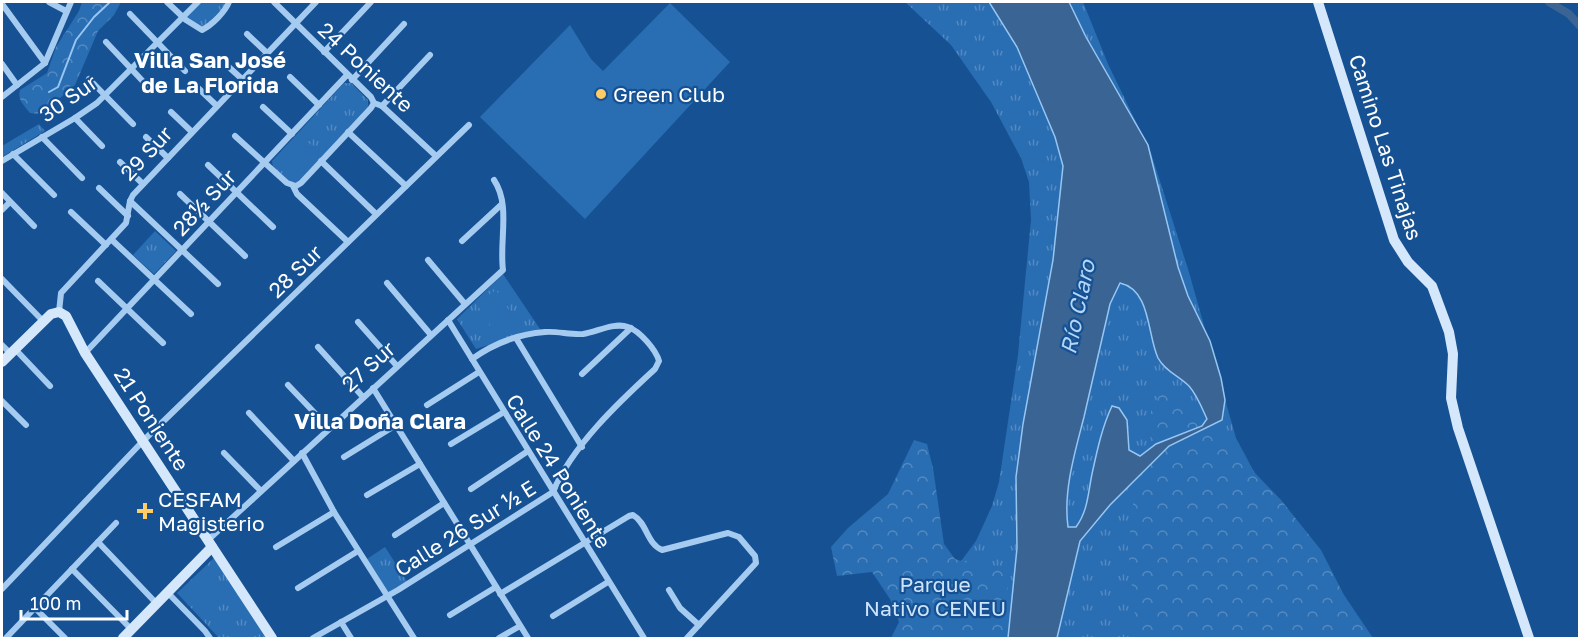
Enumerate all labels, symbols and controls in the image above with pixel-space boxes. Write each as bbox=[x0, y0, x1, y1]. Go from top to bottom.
street label: 24 Poniente bbox=[313, 16, 419, 118]
district label: Villa San José de La Florida bbox=[134, 46, 286, 98]
street label: Camino Las Tinajas bbox=[1344, 51, 1428, 243]
street label: 30 Sur bbox=[34, 69, 102, 127]
place label: Green Club bbox=[613, 81, 725, 107]
marker: Green Club bbox=[594, 87, 608, 101]
street label: 29 Sur bbox=[115, 121, 177, 185]
street label: 28½ Sur bbox=[167, 163, 241, 241]
street label: 28 Sur bbox=[263, 239, 327, 303]
water label: Río Claro bbox=[1054, 256, 1101, 357]
street label: 27 Sur bbox=[336, 335, 400, 397]
street label: 21 Poniente bbox=[109, 363, 195, 475]
street label: Calle 24 Poniente bbox=[501, 389, 617, 553]
district label: Villa Doña Clara bbox=[294, 407, 466, 434]
street label: Calle 26 Sur ½ E bbox=[390, 474, 540, 582]
place label: CESFAM Magisterio bbox=[158, 486, 265, 536]
marker: CESFAM Magisterio bbox=[136, 502, 154, 520]
park label: Parque Nativo CENEU bbox=[864, 571, 1006, 621]
scale bar bbox=[21, 583, 128, 621]
text: 100 m bbox=[30, 592, 81, 614]

